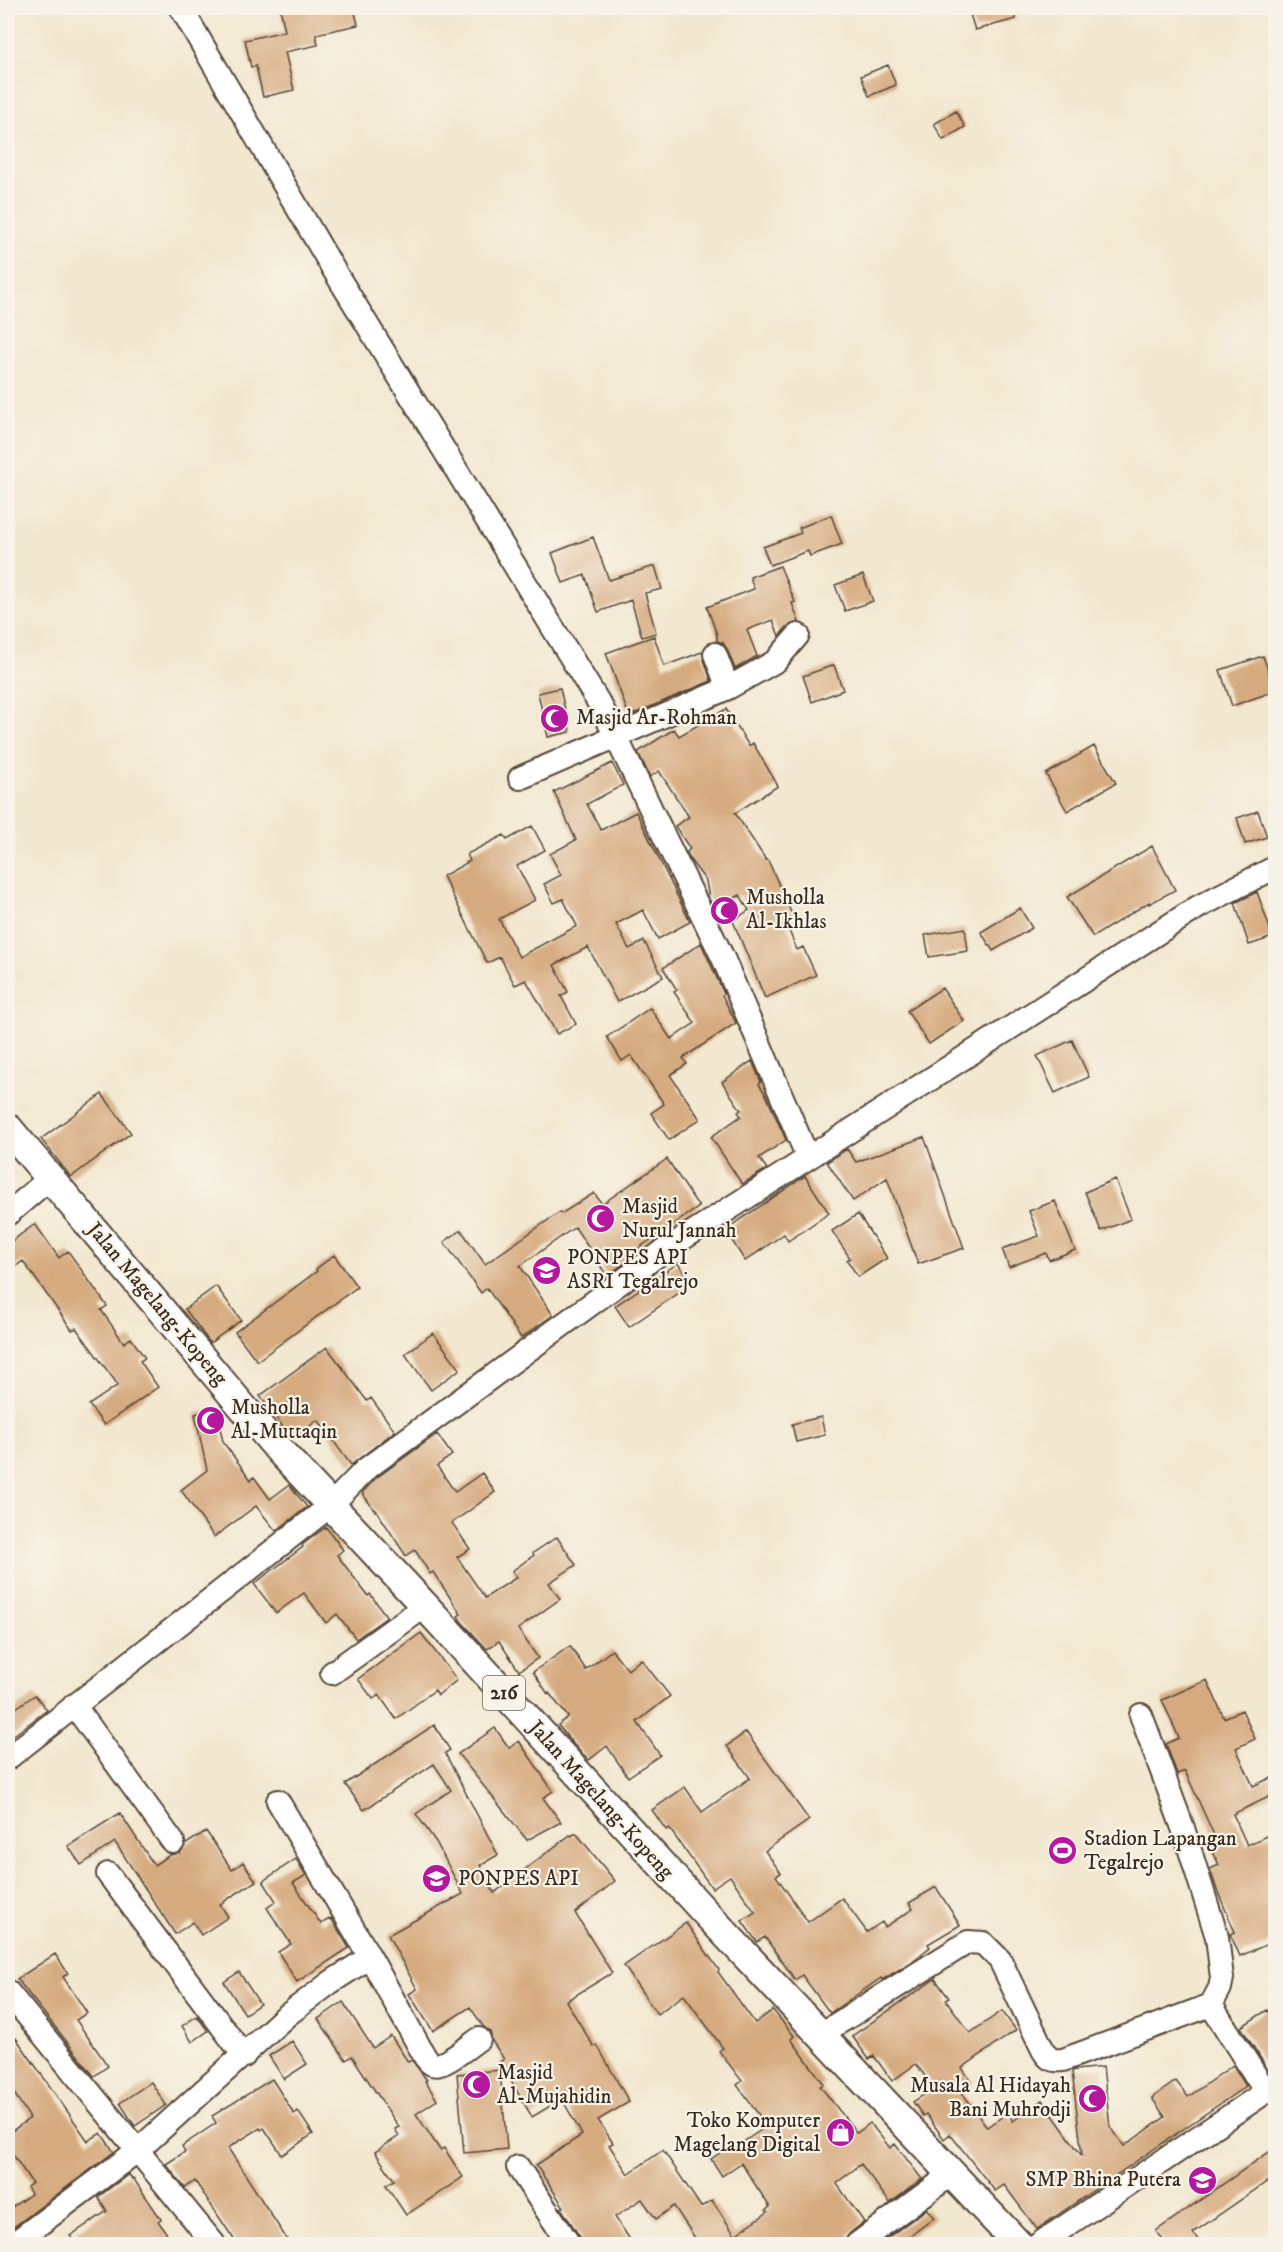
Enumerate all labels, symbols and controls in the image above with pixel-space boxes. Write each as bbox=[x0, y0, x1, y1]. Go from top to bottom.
mosque icon: Masjid Ar-Rohman bbox=[539, 702, 571, 734]
place label: Masjid Ar-Rohman bbox=[576, 705, 737, 731]
place label: Musholla Al-Ikhlas bbox=[746, 885, 827, 935]
mosque icon: Musholla Al-Ikhlas bbox=[709, 894, 741, 926]
place label: Masjid Nurul Jannah bbox=[622, 1194, 736, 1244]
mosque icon: Masjid Nurul Jannah bbox=[585, 1203, 617, 1235]
street label: Jalan Magelang-Kopeng bbox=[80, 1216, 233, 1391]
place label: PONPES API ASRI Tegalrejo bbox=[567, 1245, 698, 1295]
school or university icon: PONPES API ASRI Tegalrejo bbox=[530, 1254, 562, 1286]
place label: Musholla Al-Muttaqin bbox=[231, 1395, 337, 1445]
mosque icon: Musholla Al-Muttaqin bbox=[194, 1404, 226, 1436]
road number: 216 bbox=[483, 1676, 525, 1710]
street label: Jalan Magelang-Kopeng bbox=[522, 1714, 680, 1885]
place label: Stadion Lapangan Tegalrejo bbox=[1084, 1826, 1237, 1876]
sports icon: Stadion Lapangan Tegalrejo bbox=[1047, 1835, 1079, 1867]
school or university icon: PONPES API bbox=[421, 1863, 453, 1895]
place label: PONPES API bbox=[458, 1866, 579, 1892]
place label: Masjid Al-Mujahidin bbox=[497, 2060, 612, 2110]
mosque icon: Masjid Al-Mujahidin bbox=[460, 2069, 492, 2101]
place label: Musala Al Hidayah Bani Muhrodji bbox=[910, 2073, 1071, 2123]
mosque icon: Musala Al Hidayah Bani Muhrodji bbox=[1076, 2082, 1108, 2114]
place label: Toko Komputer Magelang Digital bbox=[673, 2108, 821, 2158]
shop icon: Toko Komputer Magelang Digital bbox=[825, 2117, 857, 2149]
school or university icon: SMP Bhina Putera bbox=[1186, 2164, 1218, 2196]
place label: SMP Bhina Putera bbox=[1026, 2167, 1181, 2193]

